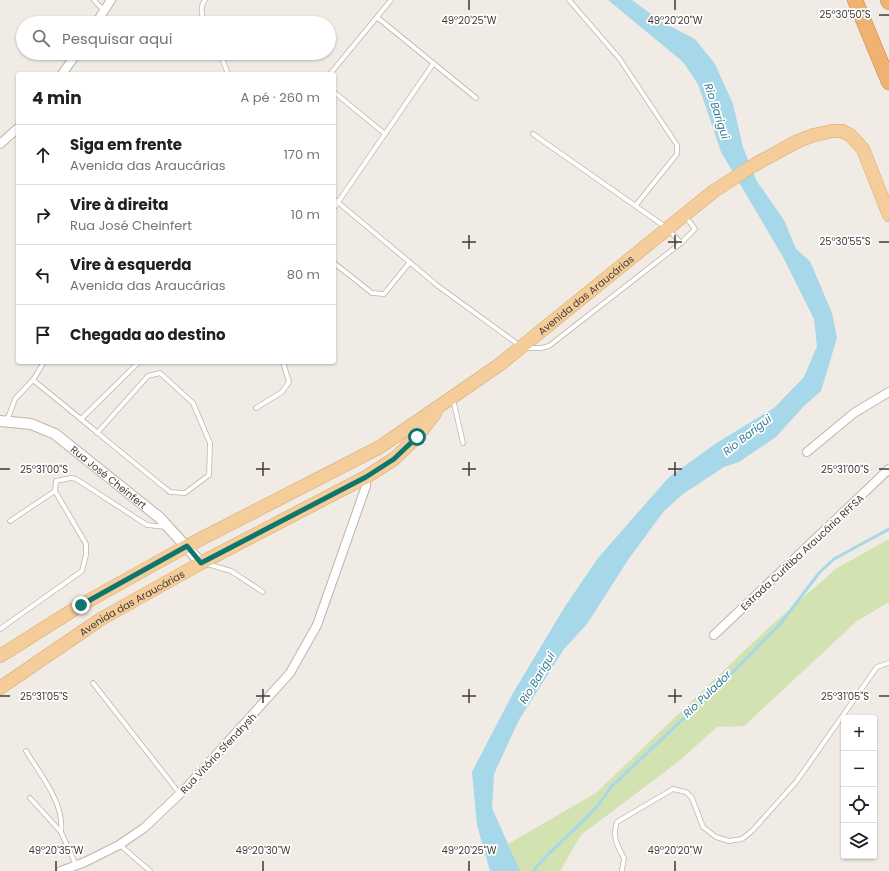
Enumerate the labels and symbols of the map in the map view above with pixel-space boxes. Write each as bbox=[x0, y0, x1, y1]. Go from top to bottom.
text: 25°30'50"S bbox=[819, 7, 871, 22]
text: 49°20'25"W bbox=[441, 13, 497, 28]
text: 49°20'20"W bbox=[647, 13, 703, 28]
water label: Rio Barigui bbox=[700, 81, 734, 141]
text: 25°30'55"S bbox=[819, 234, 871, 249]
street label: Avenida das Araucárias bbox=[535, 252, 637, 339]
water label: Rio Barigui bbox=[719, 411, 775, 459]
route start bbox=[408, 428, 426, 446]
street label: Rua José Cheinfert bbox=[67, 442, 150, 513]
text: 25°31'00"S bbox=[20, 462, 68, 477]
text: 25°31'00"S bbox=[821, 462, 869, 477]
street label: Estrada Curitiba Araucária RFFSA bbox=[737, 491, 868, 614]
street label: Avenida das Araucárias bbox=[76, 567, 187, 640]
route end bbox=[72, 596, 90, 614]
water label: Rio Barigui bbox=[515, 649, 559, 707]
water label: Rio Pulador bbox=[679, 666, 735, 721]
text: 25°31'05"S bbox=[20, 689, 68, 704]
text: 25°31'05"S bbox=[821, 689, 869, 704]
street label: Rua Vitório Sfendrysh bbox=[177, 709, 260, 797]
text: 49°20'35"W bbox=[28, 843, 84, 858]
text: 49°20'30"W bbox=[235, 843, 291, 858]
text: 49°20'25"W bbox=[441, 843, 497, 858]
text: 49°20'20"W bbox=[647, 843, 703, 858]

